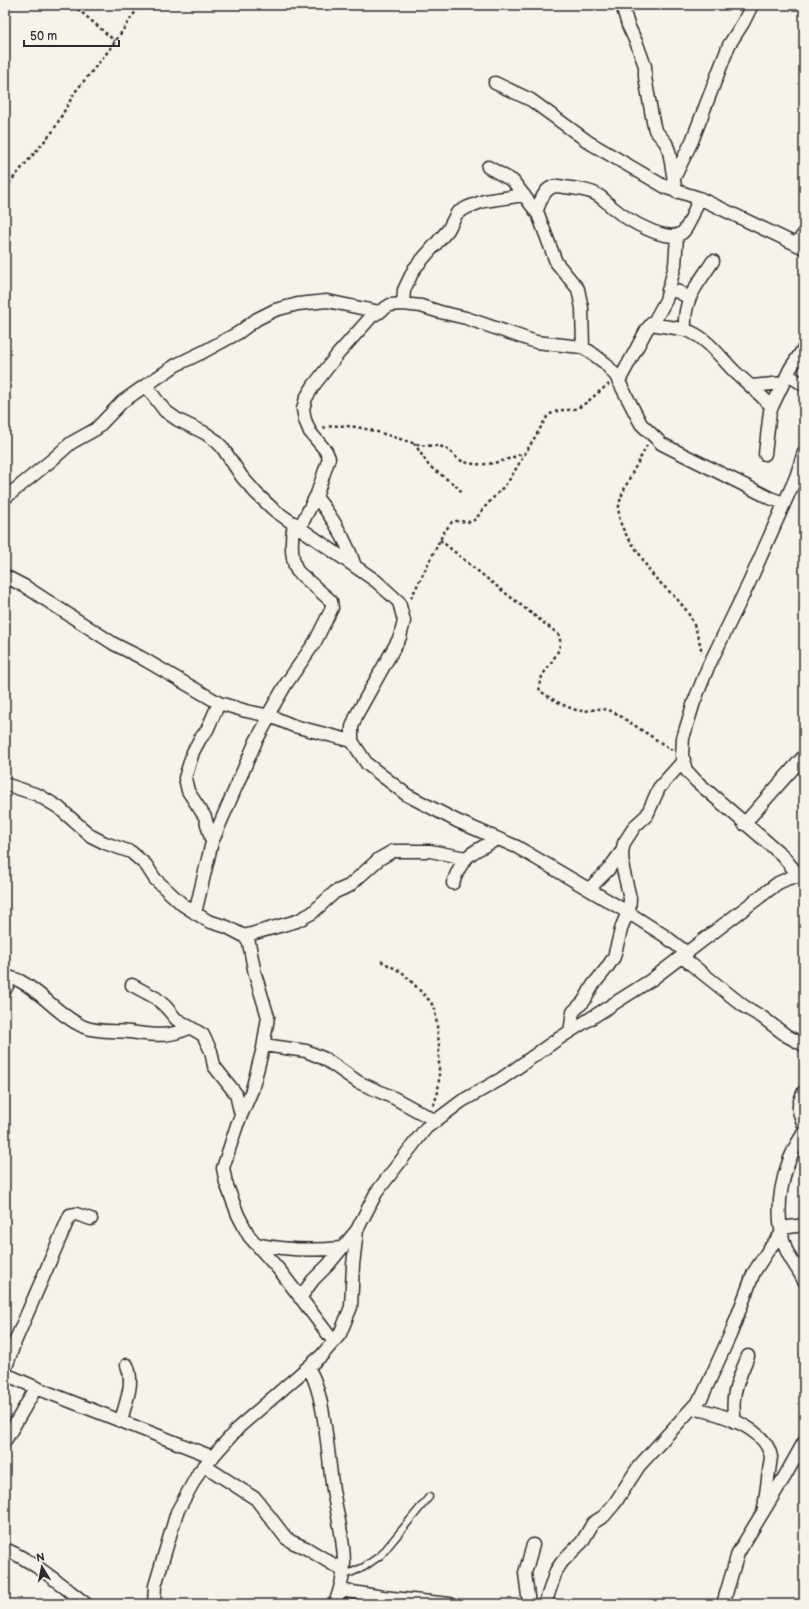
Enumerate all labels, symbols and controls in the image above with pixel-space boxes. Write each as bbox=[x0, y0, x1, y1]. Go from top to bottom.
scale bar bbox=[24, 22, 119, 48]
text: 50 m bbox=[30, 29, 57, 44]
north arrow bbox=[22, 1547, 62, 1587]
text: N bbox=[35, 1551, 46, 1565]

